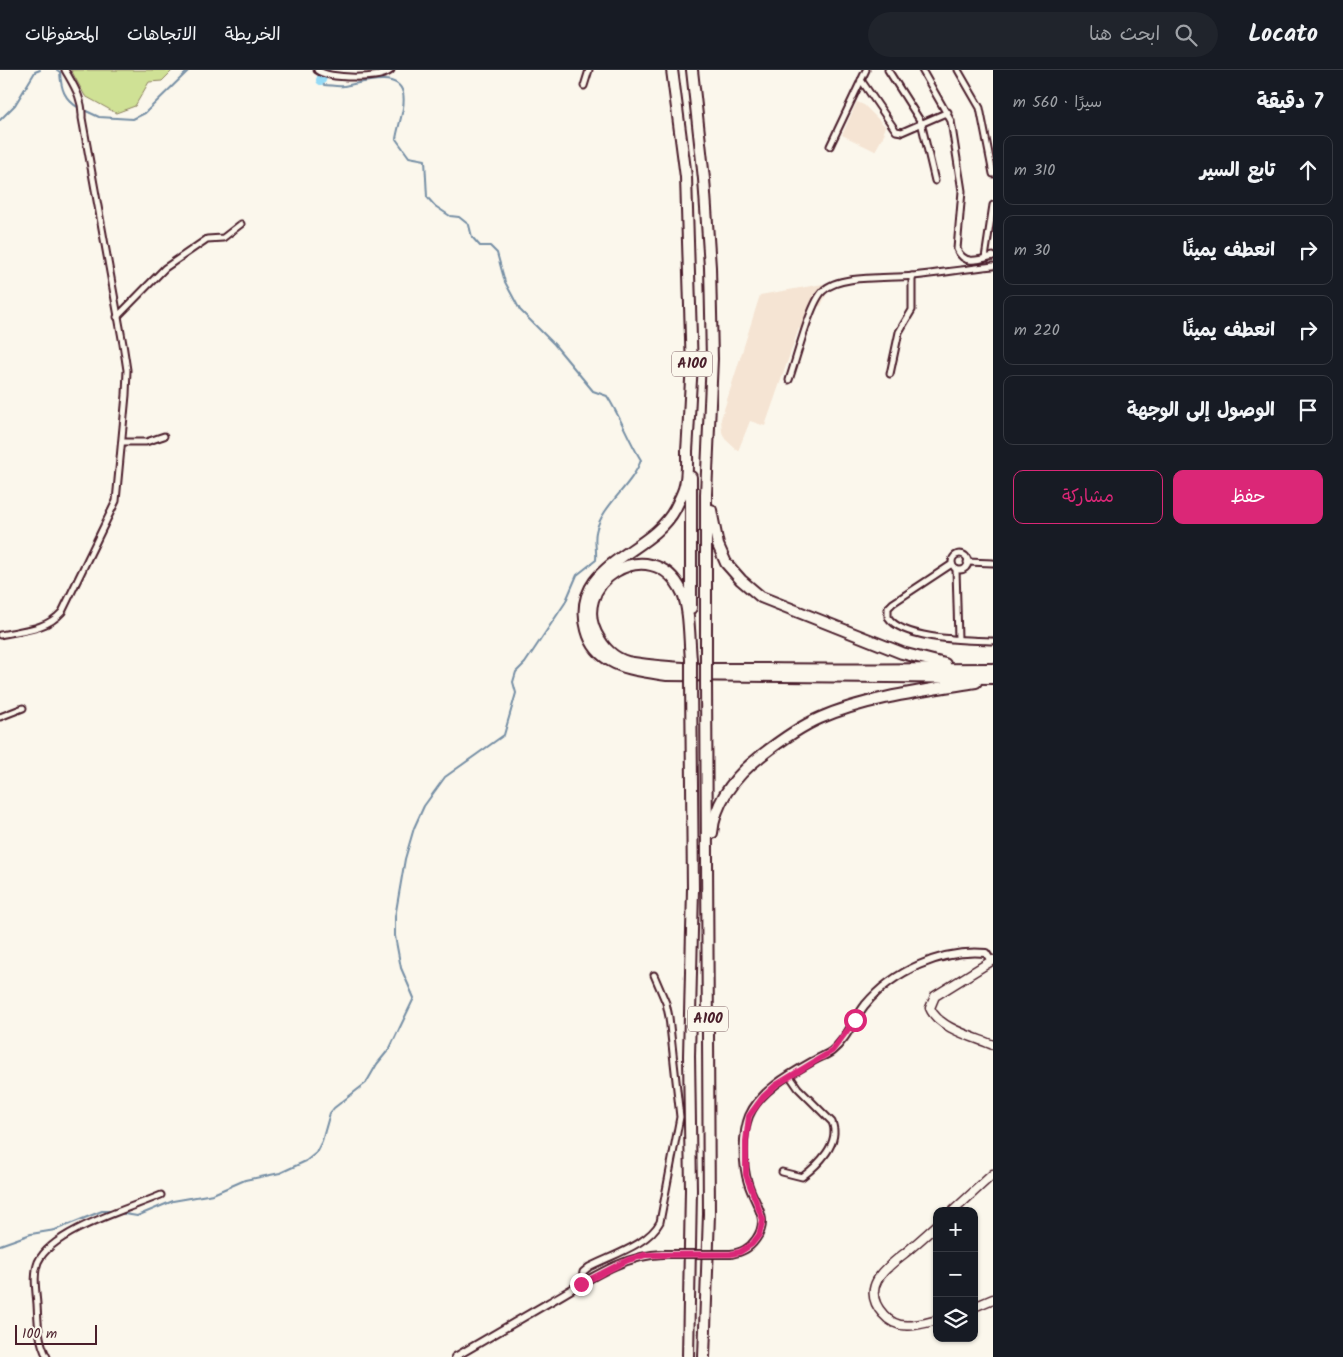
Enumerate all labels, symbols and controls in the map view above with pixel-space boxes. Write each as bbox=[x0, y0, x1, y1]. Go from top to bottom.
search box bbox=[868, 12, 1218, 57]
text: Locato bbox=[1248, 15, 1318, 54]
text: ابحث هنا bbox=[1089, 20, 1160, 50]
text: المحفوظات bbox=[25, 21, 99, 50]
text: الاتجاهات bbox=[127, 21, 197, 50]
text: الخريطة bbox=[225, 21, 281, 50]
icon: search bbox=[1172, 21, 1200, 49]
text: 7 دقيقة bbox=[1257, 86, 1323, 119]
text: سيرًا · 560 m bbox=[1013, 90, 1102, 115]
text: تابع السير bbox=[1200, 156, 1275, 186]
icon: ahead bbox=[1294, 156, 1322, 184]
text: 310 m bbox=[1014, 158, 1055, 183]
text: انعطف يمينًا bbox=[1183, 236, 1275, 266]
icon: right bbox=[1294, 236, 1322, 264]
text: 30 m bbox=[1014, 238, 1050, 263]
text: انعطف يمينًا bbox=[1183, 316, 1275, 346]
icon: right bbox=[1294, 316, 1322, 344]
text: 220 m bbox=[1014, 318, 1060, 343]
road number: A100 bbox=[672, 352, 712, 376]
text: الوصول إلى الوجهة bbox=[1127, 396, 1275, 426]
icon: arrive bbox=[1294, 396, 1322, 424]
button: مشاركة bbox=[1013, 470, 1163, 524]
button: حفظ bbox=[1173, 470, 1323, 524]
road number: A100 bbox=[688, 1006, 728, 1032]
route start bbox=[844, 1009, 867, 1032]
map controls bbox=[933, 1207, 978, 1342]
button: + bbox=[933, 1207, 978, 1252]
button: − bbox=[933, 1252, 978, 1297]
route end bbox=[570, 1273, 593, 1296]
button: layers bbox=[933, 1297, 978, 1342]
scale bar bbox=[15, 1322, 98, 1345]
text: 100 m bbox=[22, 1323, 57, 1345]

